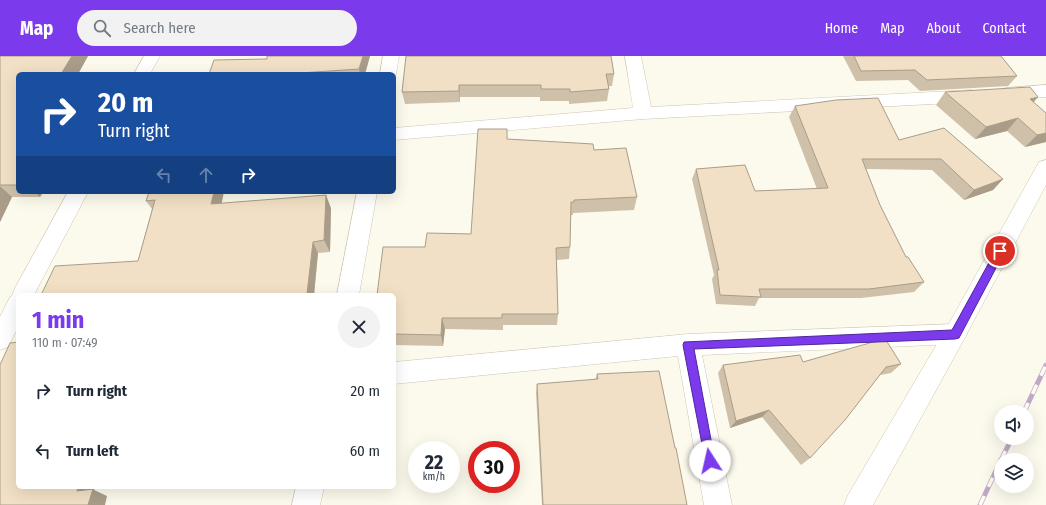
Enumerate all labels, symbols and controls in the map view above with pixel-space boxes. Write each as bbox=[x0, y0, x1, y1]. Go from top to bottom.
search box bbox=[77, 10, 357, 46]
text: Map bbox=[20, 17, 53, 40]
icon: search bbox=[91, 17, 113, 39]
text: Search here bbox=[123, 19, 196, 37]
text: Home bbox=[825, 20, 858, 37]
text: Map bbox=[880, 20, 904, 37]
text: About bbox=[926, 20, 961, 37]
text: Contact bbox=[983, 20, 1026, 37]
text: 20 m bbox=[98, 86, 153, 119]
icon: right bbox=[32, 88, 84, 140]
text: Turn right bbox=[98, 120, 170, 142]
icon: left bbox=[153, 164, 175, 186]
icon: ahead bbox=[195, 164, 217, 186]
icon: right bbox=[237, 164, 259, 186]
pin bbox=[983, 234, 1017, 268]
icon: arrive bbox=[989, 240, 1011, 262]
text: 1 min bbox=[32, 306, 84, 334]
button: close bbox=[338, 306, 380, 348]
text: 110 m · 07:49 bbox=[32, 335, 98, 350]
icon: right bbox=[32, 380, 54, 402]
text: Turn right bbox=[66, 382, 127, 400]
text: 20 m bbox=[351, 382, 380, 400]
map controls bbox=[994, 405, 1034, 493]
button: sound bbox=[994, 405, 1034, 445]
icon: left bbox=[32, 440, 54, 462]
position arrow bbox=[689, 440, 731, 482]
speed limit sign: 30 bbox=[468, 441, 520, 493]
text: Turn left bbox=[66, 442, 119, 460]
text: 60 m bbox=[350, 442, 380, 460]
text: 22 bbox=[425, 450, 443, 474]
button: layers bbox=[994, 453, 1034, 493]
text: km/h bbox=[423, 471, 445, 483]

